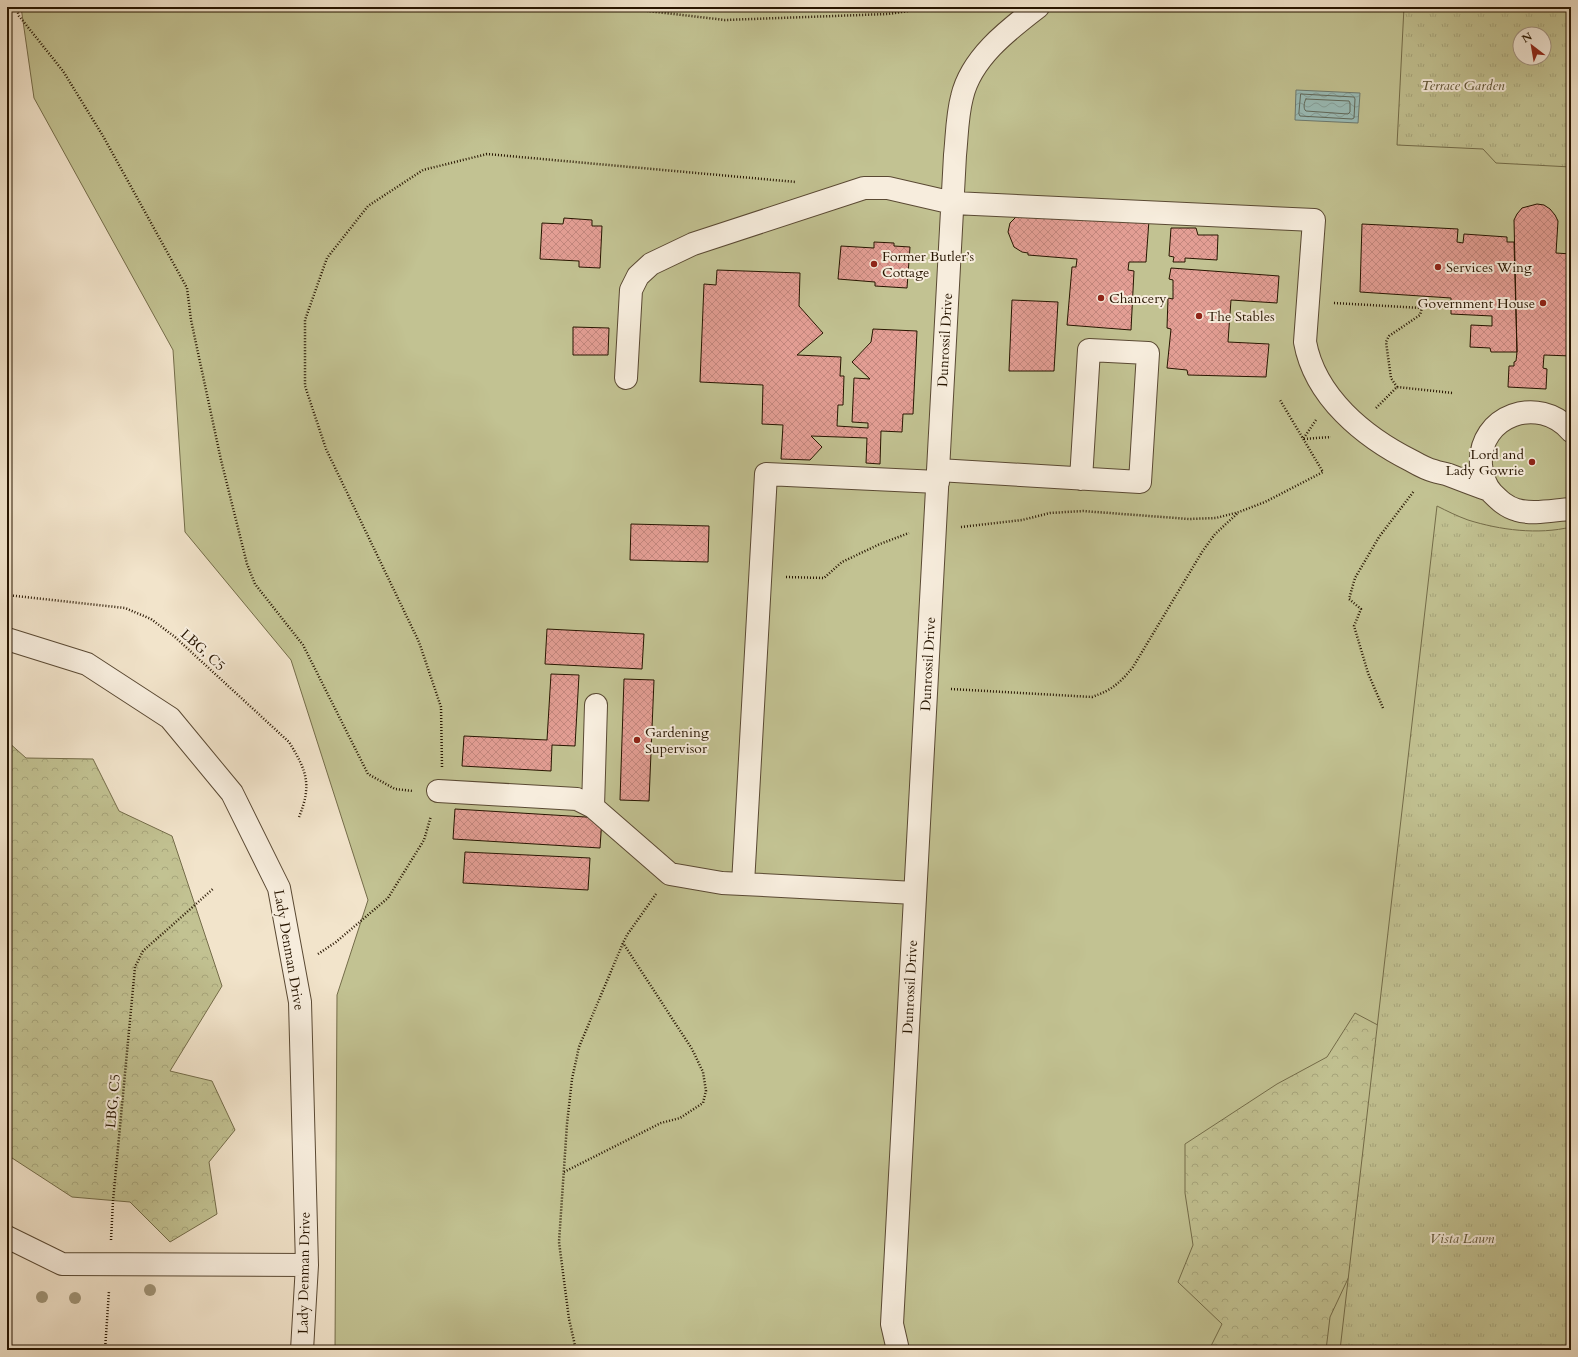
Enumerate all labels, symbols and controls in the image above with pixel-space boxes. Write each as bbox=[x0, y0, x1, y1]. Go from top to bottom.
north arrow bbox=[1512, 26, 1552, 66]
text: N bbox=[1519, 29, 1535, 47]
park label: Terrace Garden bbox=[1421, 76, 1505, 95]
place label: Former Butler’s Cottage bbox=[882, 247, 974, 282]
place label: Services Wing bbox=[1446, 258, 1532, 277]
marker: Former Butler’s Cottage bbox=[869, 259, 879, 269]
marker: Services Wing bbox=[1433, 262, 1443, 272]
place label: Chancery bbox=[1109, 289, 1167, 308]
street label: Dunrossil Drive bbox=[933, 292, 957, 388]
marker: Chancery bbox=[1096, 293, 1106, 303]
place label: Government House bbox=[1418, 294, 1535, 313]
marker: Government House bbox=[1538, 298, 1548, 308]
place label: The Stables bbox=[1207, 307, 1275, 326]
marker: The Stables bbox=[1194, 311, 1204, 321]
place label: Lord and Lady Gowrie bbox=[1446, 445, 1525, 480]
marker: Lord and Lady Gowrie bbox=[1527, 457, 1537, 467]
street label: Dunrossil Drive bbox=[916, 616, 940, 712]
street label: LBG, C5 bbox=[176, 625, 230, 675]
place label: Gardening Supervisor bbox=[645, 723, 709, 758]
marker: Gardening Supervisor bbox=[632, 735, 642, 745]
street label: Lady Denman Drive bbox=[269, 888, 309, 1012]
street label: Dunrossil Drive bbox=[898, 939, 922, 1035]
street label: LBG, C5 bbox=[101, 1073, 125, 1129]
street label: Lady Denman Drive bbox=[293, 1212, 315, 1334]
park label: Vista Lawn bbox=[1430, 1229, 1495, 1248]

